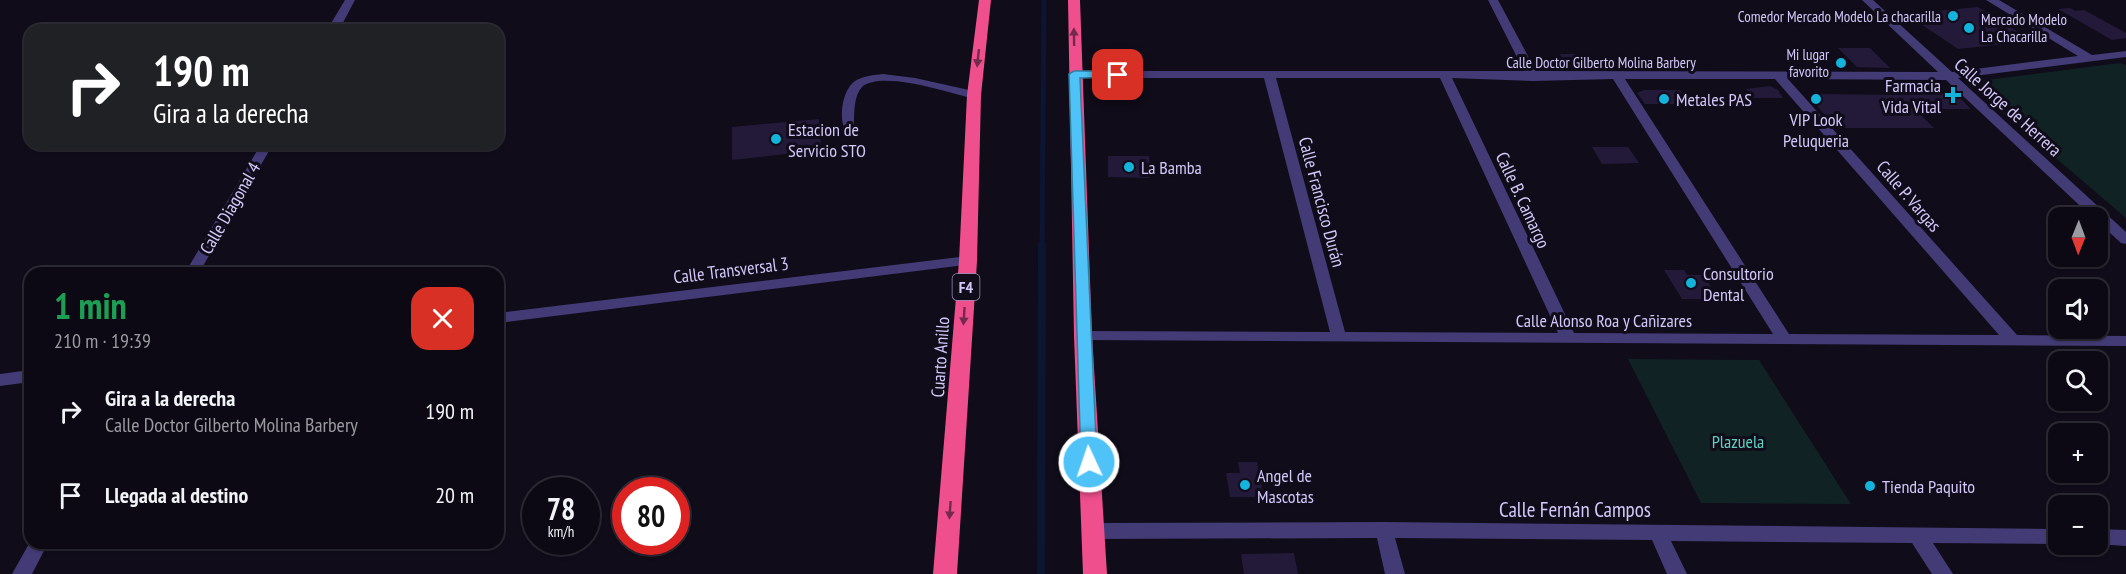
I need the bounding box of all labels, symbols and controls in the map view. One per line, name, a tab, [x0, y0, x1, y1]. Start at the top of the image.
place label: Comedor Mercado Modelo La chacarilla	[1738, 7, 1941, 26]
marker: Comedor Mercado Modelo La chacarilla	[1946, 9, 1960, 23]
place label: Mercado Modelo La Chacarilla	[1981, 10, 2067, 46]
marker: Mercado Modelo La Chacarilla	[1962, 21, 1976, 35]
one-way arrow	[1069, 28, 1079, 47]
text: 190 m	[153, 43, 250, 98]
place label: Mi lugar favorito	[1786, 45, 1830, 81]
icon: right	[54, 48, 132, 126]
one-way arrow	[973, 49, 983, 68]
pin	[1092, 49, 1143, 100]
street label: Calle Doctor Gilberto Molina Barbery	[1506, 53, 1696, 72]
street label: Calle Jorge de Herrera	[1950, 53, 2066, 161]
marker: Mi lugar favorito	[1834, 56, 1848, 70]
icon: arrive	[1101, 58, 1134, 91]
place label: Farmacia Vida Vital	[1881, 74, 1942, 118]
place label: Metales PAS	[1676, 88, 1752, 111]
marker: Farmacia Vida Vital	[1946, 88, 1960, 102]
marker: Metales PAS	[1657, 92, 1671, 106]
marker: VIP Look Peluqueria	[1809, 92, 1823, 106]
text: Gira a la derecha	[153, 96, 309, 130]
place label: VIP Look Peluqueria	[1783, 108, 1849, 152]
place label: Estacion de Servicio STO	[788, 118, 866, 162]
marker: Estacion de Servicio STO	[769, 132, 783, 146]
street label: Calle Francisco Durán	[1294, 134, 1350, 270]
street label: Calle B. Camargo	[1491, 148, 1555, 252]
place label: La Bamba	[1141, 156, 1202, 179]
street label: Calle P. Vargas	[1872, 156, 1946, 236]
street label: Calle Diagonal 4	[194, 158, 266, 258]
marker: La Bamba	[1122, 160, 1136, 174]
north arrow	[2048, 207, 2108, 267]
map controls	[2048, 207, 2108, 555]
street label: Calle Transversal 3	[672, 252, 790, 288]
place label: Consultorio Dental	[1703, 262, 1774, 306]
road number: F4	[952, 274, 980, 300]
marker: Consultorio Dental	[1684, 276, 1698, 290]
button: sound	[2048, 279, 2108, 339]
text: 1 min	[54, 282, 127, 329]
button: close	[411, 287, 474, 350]
one-way arrow	[959, 306, 968, 325]
street label: Calle Alonso Roa y Cañizares	[1516, 309, 1692, 332]
street label: Cuarto Anillo	[926, 316, 954, 398]
text: 210 m · 19:39	[54, 328, 151, 354]
button: search	[2048, 351, 2108, 411]
text: Gira a la derecha	[105, 384, 235, 412]
icon: right	[54, 395, 87, 428]
text: 190 m	[425, 397, 474, 425]
text: Calle Doctor Gilberto Molina Barbery	[105, 412, 358, 438]
button: +	[2048, 423, 2108, 483]
position arrow	[1057, 430, 1121, 494]
park label: Plazuela	[1712, 430, 1764, 453]
place label: Angel de Mascotas	[1257, 464, 1314, 508]
place label: Tienda Paquito	[1882, 475, 1975, 498]
speed limit sign: 80	[612, 477, 690, 555]
marker: Angel de Mascotas	[1238, 478, 1252, 492]
icon: arrive	[54, 479, 87, 512]
marker: Tienda Paquito	[1863, 479, 1877, 493]
text: Llegada al destino	[105, 481, 248, 509]
text: 20 m	[435, 481, 474, 509]
text: 78	[547, 489, 575, 528]
button: −	[2048, 495, 2108, 555]
street label: Calle Fernán Campos	[1499, 496, 1651, 523]
one-way arrow	[945, 501, 954, 520]
text: km/h	[548, 522, 574, 541]

